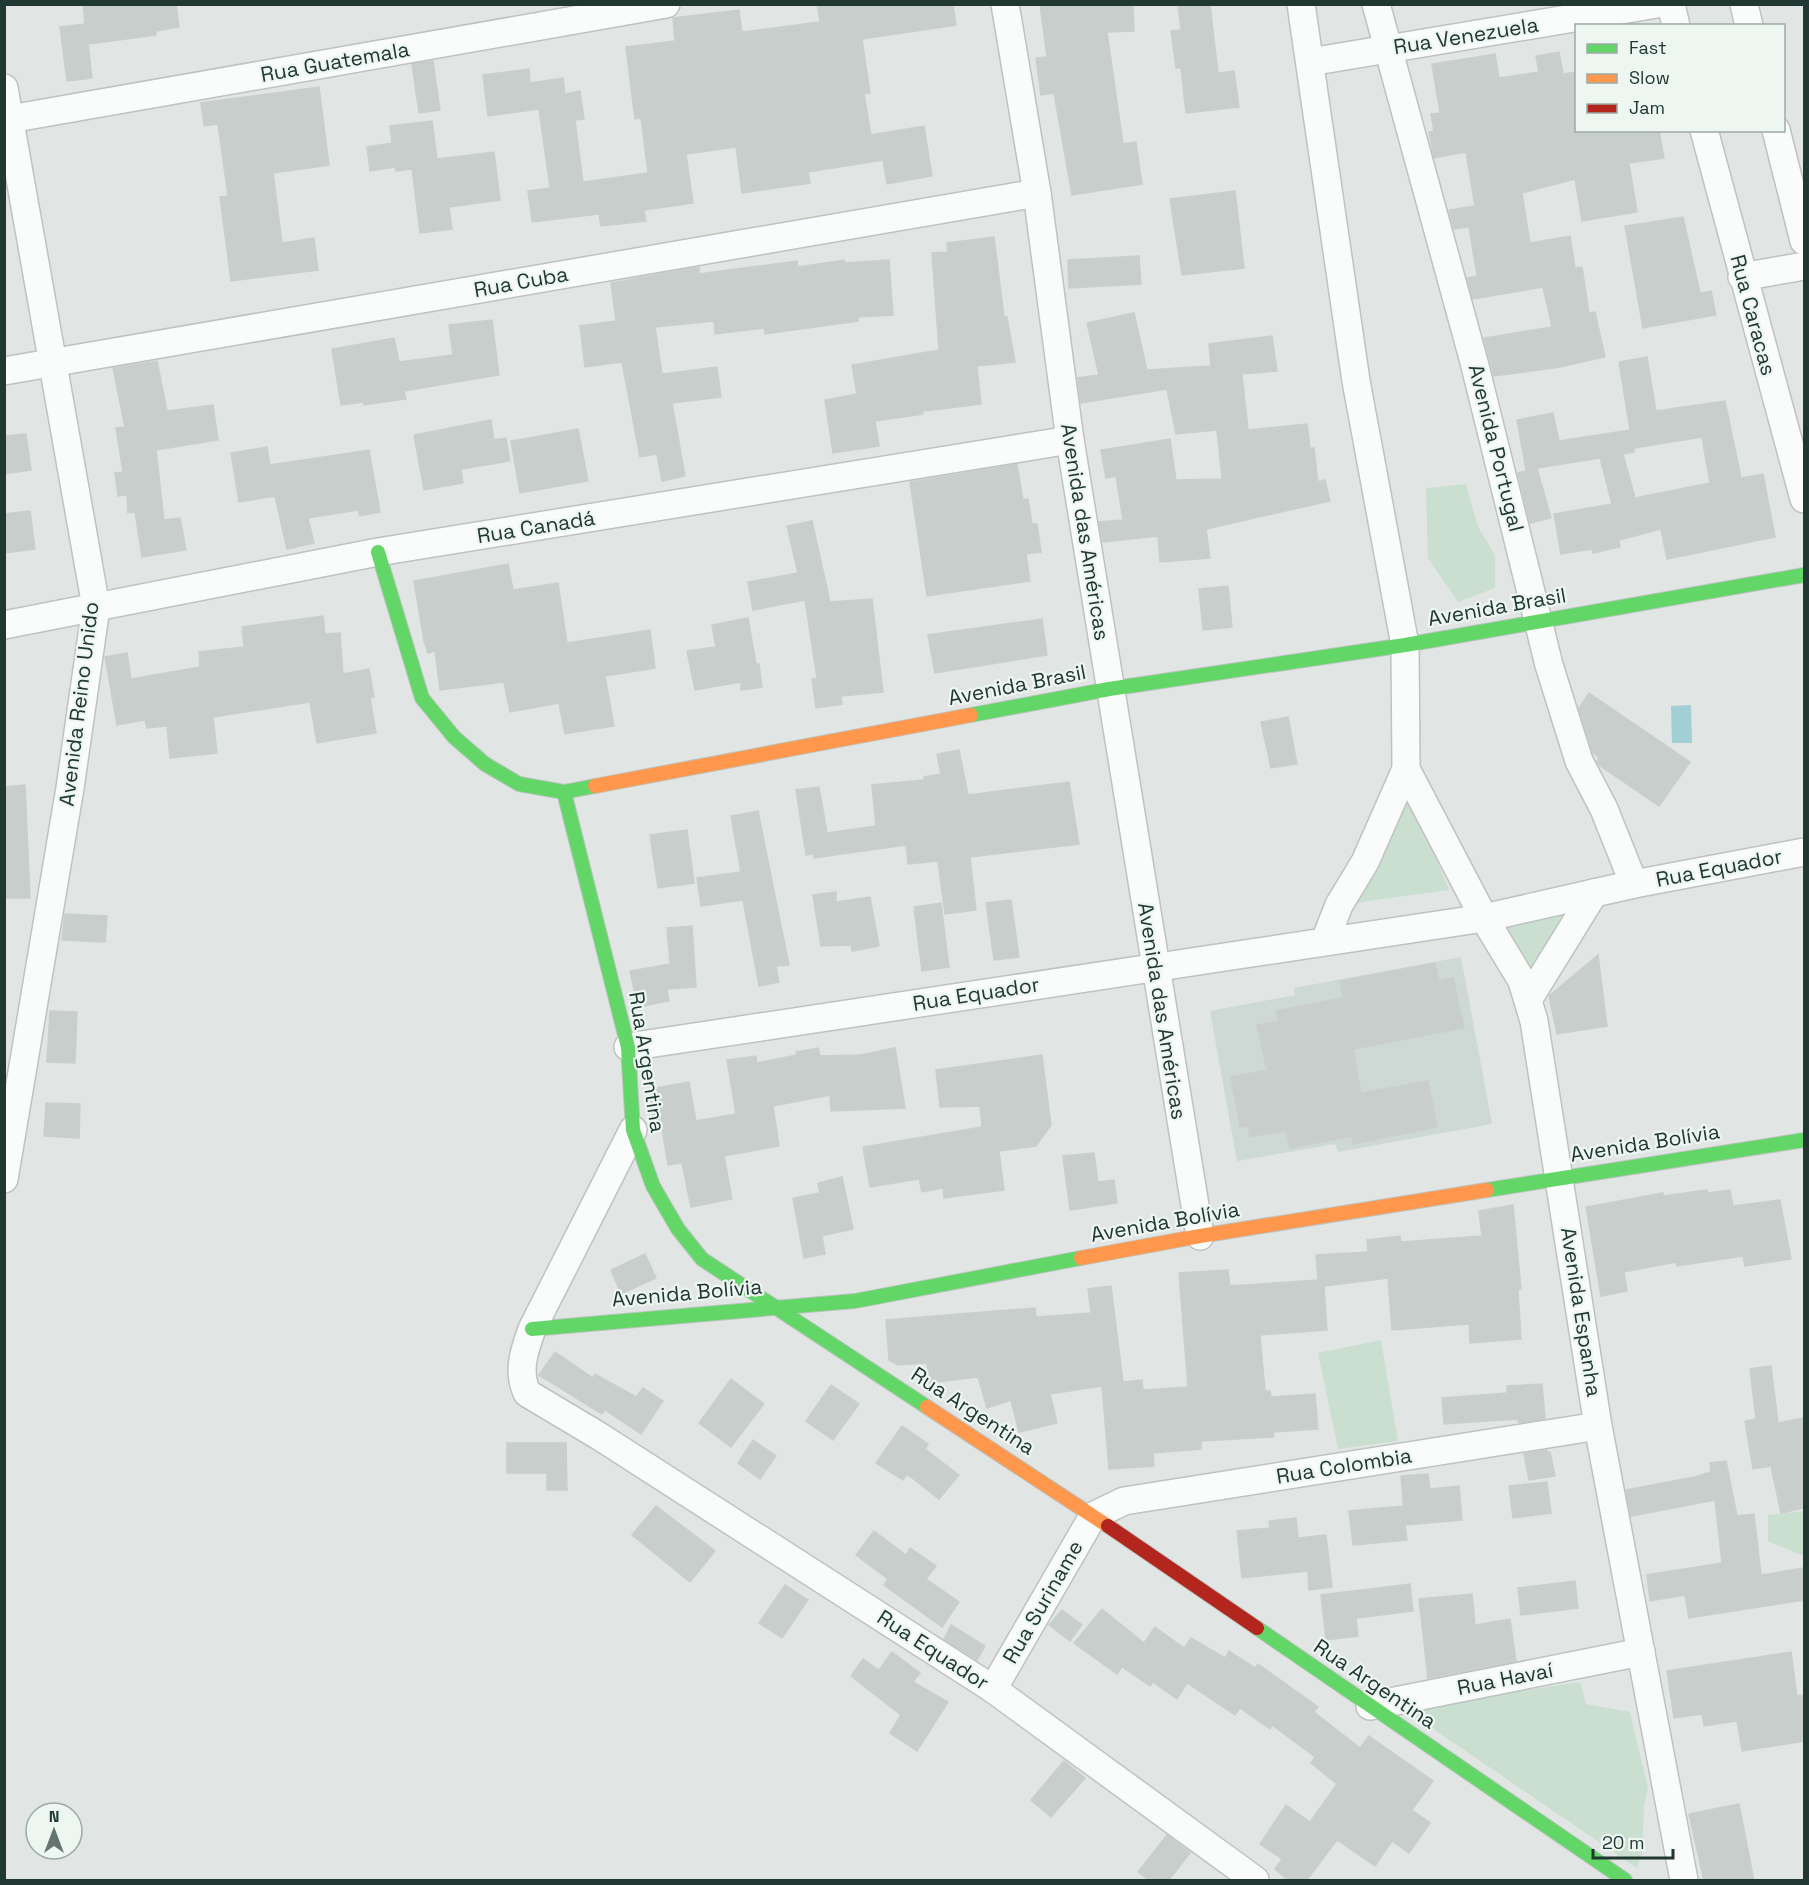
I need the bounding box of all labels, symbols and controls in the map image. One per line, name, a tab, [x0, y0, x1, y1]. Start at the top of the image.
street label: Rua Venezuela	[1392, 11, 1540, 60]
legend	[1575, 24, 1785, 132]
street label: Rua Guatemala	[258, 35, 411, 88]
text: Fast	[1629, 36, 1666, 59]
text: Slow	[1629, 66, 1670, 89]
text: Jam	[1629, 96, 1665, 119]
street label: Rua Caracas	[1724, 251, 1783, 378]
street label: Rua Cuba	[472, 260, 570, 303]
street label: Avenida Portugal	[1463, 361, 1530, 534]
street label: Avenida das Américas	[1055, 422, 1116, 642]
street label: Rua Canadá	[475, 504, 597, 549]
street label: Avenida Brasil	[1426, 581, 1568, 632]
street label: Avenida Reino Unido	[53, 600, 104, 808]
street label: Avenida Brasil	[946, 658, 1088, 711]
street label: Rua Equador	[1654, 842, 1784, 893]
street label: Avenida das Américas	[1132, 901, 1193, 1121]
street label: Rua Equador	[911, 970, 1041, 1017]
street label: Rua Argentina	[623, 990, 672, 1134]
street label: Avenida Bolívia	[1568, 1117, 1722, 1168]
street label: Avenida Bolívia	[1088, 1195, 1242, 1248]
street label: Avenida Espanha	[1555, 1225, 1608, 1399]
street label: Avenida Bolívia	[611, 1272, 763, 1313]
street label: Rua Argentina	[906, 1361, 1040, 1461]
street label: Rua Colombia	[1274, 1441, 1414, 1490]
street label: Rua Suriname	[996, 1535, 1089, 1668]
street label: Rua Equador	[872, 1603, 994, 1696]
street label: Rua Argentina	[1309, 1633, 1442, 1735]
street label: Rua Havaí	[1455, 1656, 1556, 1701]
north arrow	[24, 1801, 84, 1861]
text: N	[49, 1806, 59, 1827]
scale bar	[1593, 1822, 1672, 1860]
text: 20 m	[1602, 1831, 1645, 1854]

